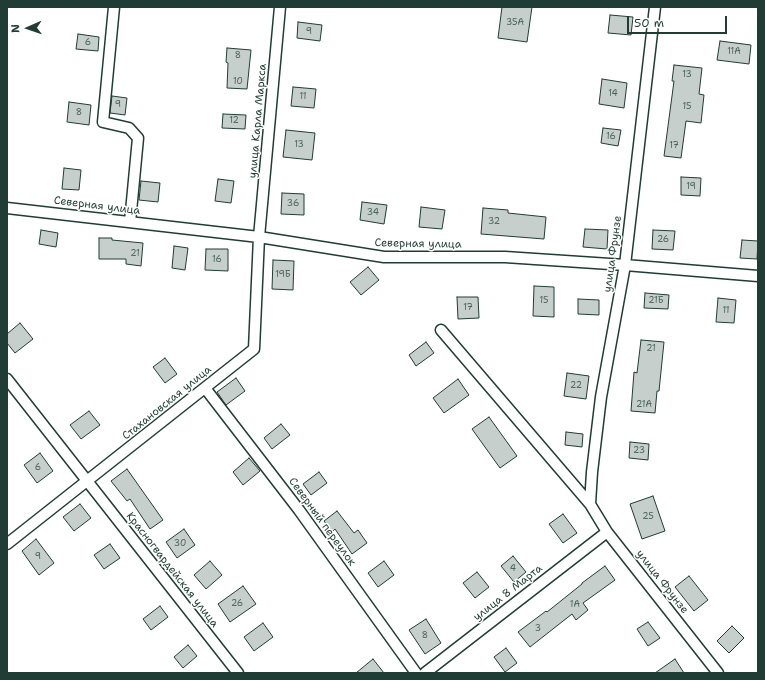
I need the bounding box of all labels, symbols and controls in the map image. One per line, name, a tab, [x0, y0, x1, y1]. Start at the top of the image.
north arrow	[8, 8, 48, 48]
scale bar	[629, 8, 729, 34]
text: 50 m	[634, 15, 664, 31]
house number: 35А	[506, 18, 524, 28]
text: N	[8, 24, 23, 33]
house number: 9	[306, 27, 312, 37]
house number: 6	[85, 38, 91, 48]
house number: 11А	[727, 47, 741, 57]
house number: 8	[235, 51, 241, 61]
street label: улица Карла Маркса	[246, 63, 270, 179]
house number: 13	[682, 70, 692, 80]
house number: 10	[233, 77, 243, 87]
house number: 14	[608, 89, 618, 99]
house number: 11	[299, 92, 307, 102]
house number: 9	[115, 100, 121, 110]
house number: 15	[682, 102, 692, 112]
house number: 8	[76, 108, 82, 118]
house number: 12	[229, 116, 239, 126]
house number: 16	[606, 132, 616, 142]
house number: 13	[294, 140, 304, 150]
house number: 17	[669, 141, 679, 151]
house number: 19	[686, 182, 696, 192]
street label: Северная улица	[53, 194, 141, 218]
house number: 36	[287, 199, 299, 209]
house number: 34	[367, 208, 379, 218]
street label: улица Фрунзе	[601, 215, 625, 293]
house number: 32	[488, 217, 500, 227]
house number: 26	[657, 235, 669, 245]
street label: Северная улица	[374, 237, 462, 251]
house number: 21	[130, 249, 140, 259]
house number: 16	[212, 255, 222, 265]
house number: 19Б	[275, 270, 291, 280]
house number: 15	[539, 296, 549, 306]
house number: 21Б	[648, 296, 664, 306]
house number: 17	[463, 303, 473, 313]
house number: 11	[722, 306, 730, 316]
house number: 21	[646, 344, 656, 354]
street label: Стахановская улица	[120, 363, 214, 443]
house number: 22	[570, 381, 582, 391]
house number: 21А	[636, 400, 652, 410]
house number: 23	[633, 446, 645, 456]
house number: 6	[35, 463, 41, 473]
street label: Северный переулок	[286, 475, 358, 569]
street label: Красногвардейская улица	[123, 510, 221, 630]
house number: 25	[642, 512, 654, 522]
house number: 30	[174, 539, 186, 549]
street label: улица Фрунзе	[633, 547, 691, 617]
house number: 9	[35, 552, 41, 562]
street label: улица 8 Марта	[471, 562, 545, 624]
house number: 4	[510, 564, 516, 574]
house number: 26	[231, 599, 243, 609]
house number: 1А	[570, 600, 580, 610]
house number: 3	[535, 624, 541, 634]
house number: 8	[422, 631, 428, 641]

